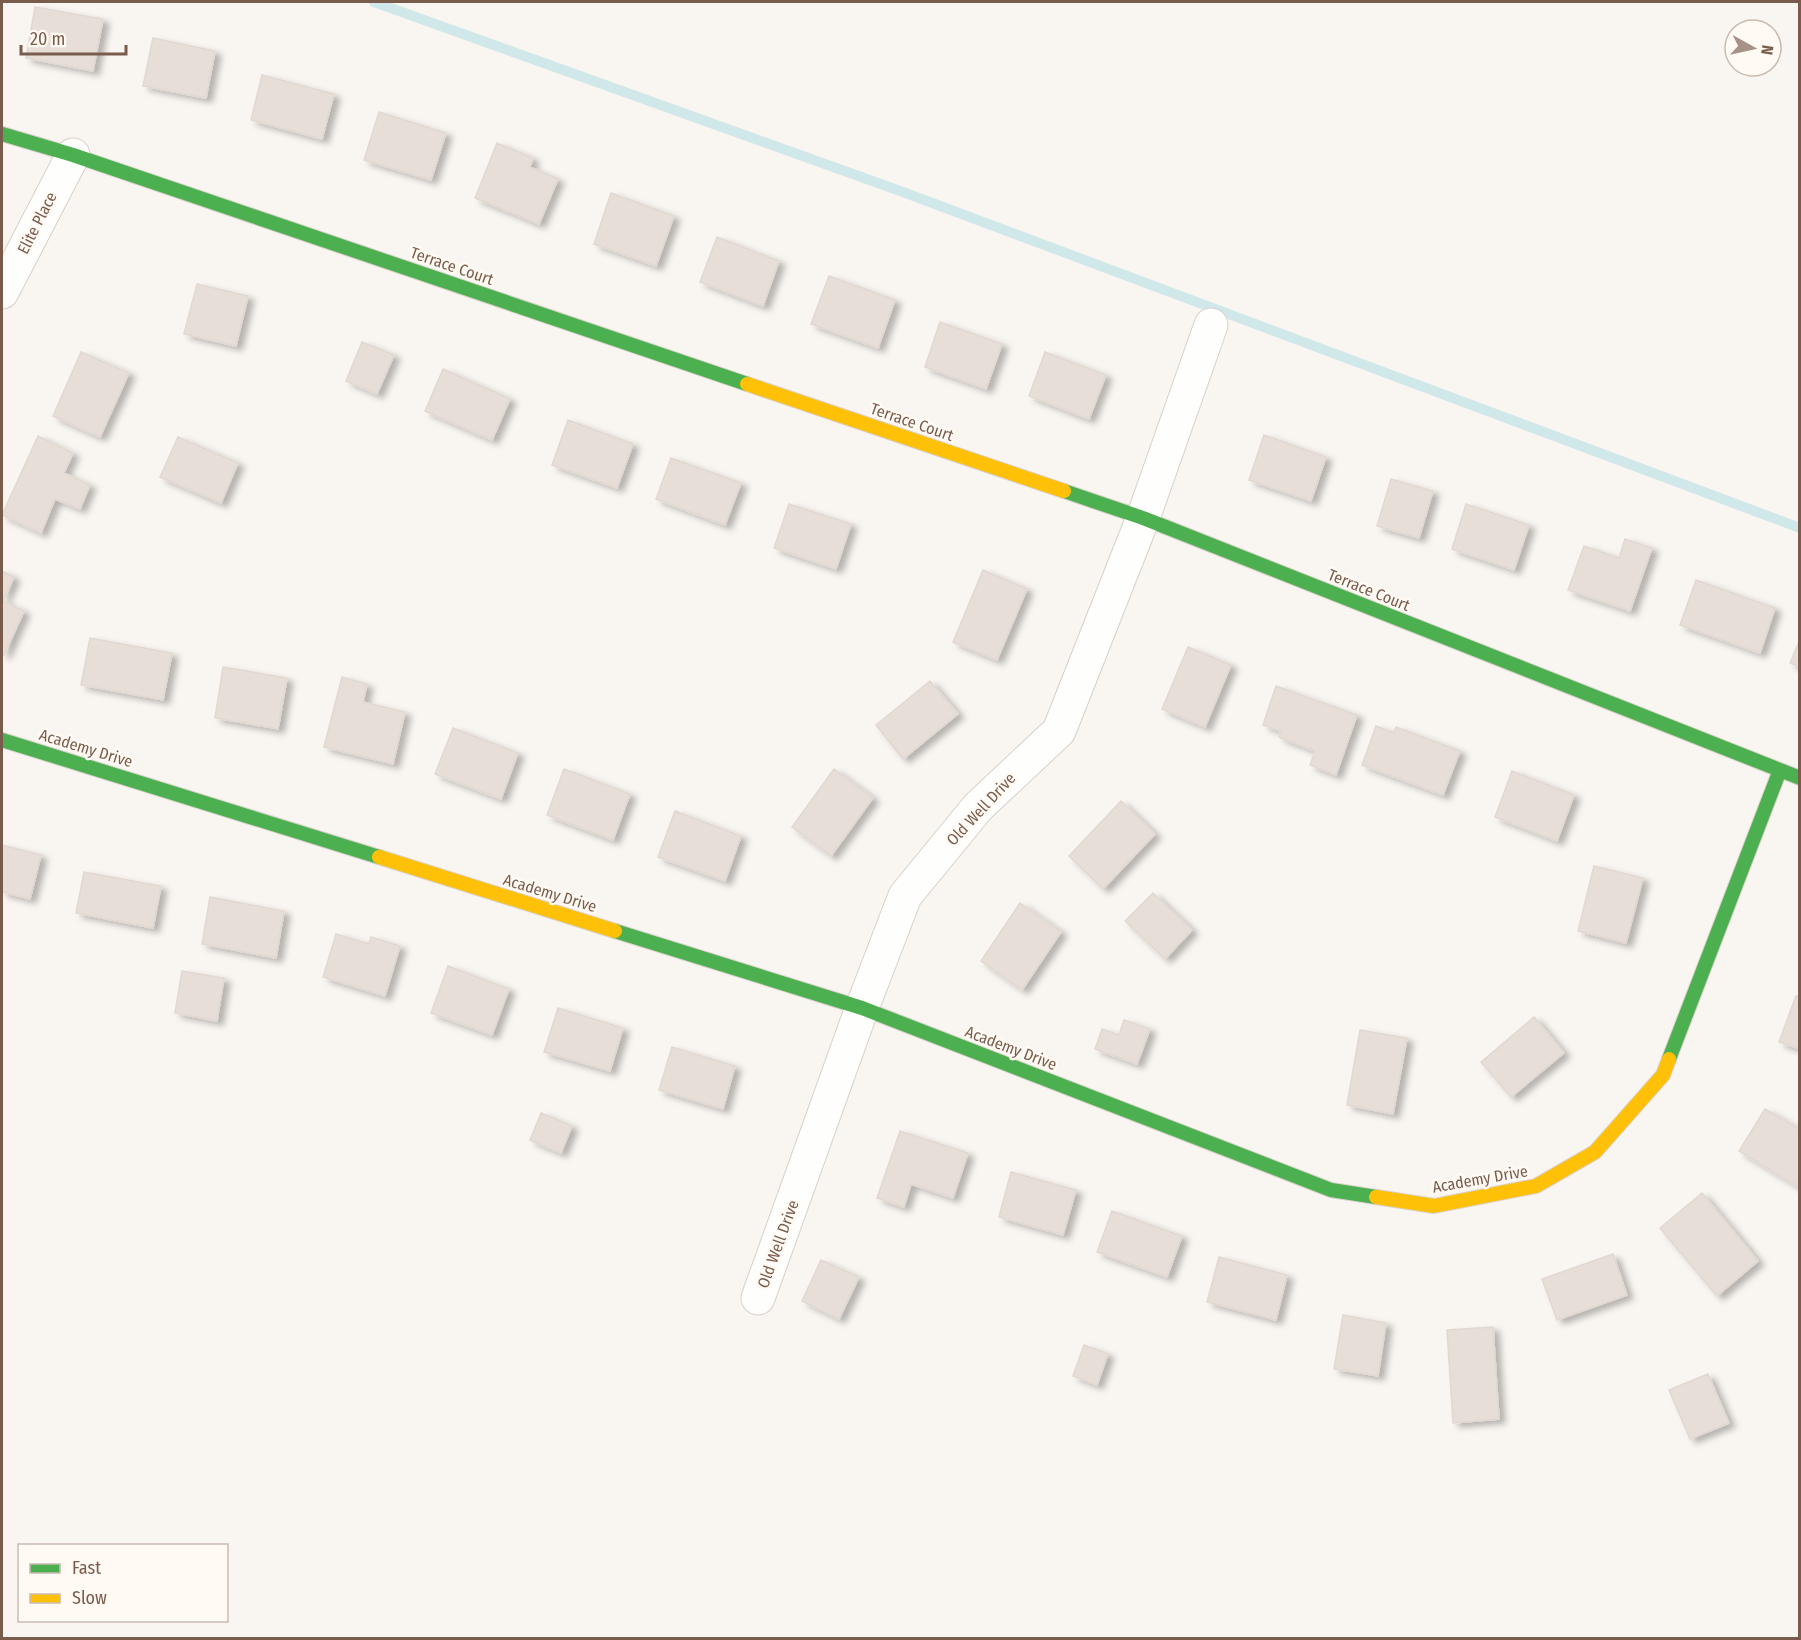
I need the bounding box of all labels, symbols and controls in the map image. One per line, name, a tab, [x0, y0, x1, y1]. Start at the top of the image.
scale bar	[21, 18, 126, 56]
north arrow	[1723, 18, 1783, 78]
text: 20 m	[30, 28, 65, 50]
text: N	[1757, 44, 1777, 56]
street label: Elite Place	[13, 189, 61, 257]
street label: Terrace Court	[408, 243, 497, 289]
street label: Terrace Court	[868, 399, 957, 445]
street label: Terrace Court	[1325, 565, 1413, 615]
street label: Academy Drive	[37, 725, 135, 771]
street label: Old Well Drive	[943, 769, 1019, 849]
street label: Academy Drive	[501, 870, 599, 916]
street label: Academy Drive	[963, 1022, 1059, 1074]
street label: Academy Drive	[1431, 1161, 1529, 1197]
street label: Old Well Drive	[753, 1197, 803, 1291]
legend	[18, 1544, 228, 1622]
text: Fast	[72, 1557, 101, 1579]
text: Slow	[72, 1587, 107, 1609]

